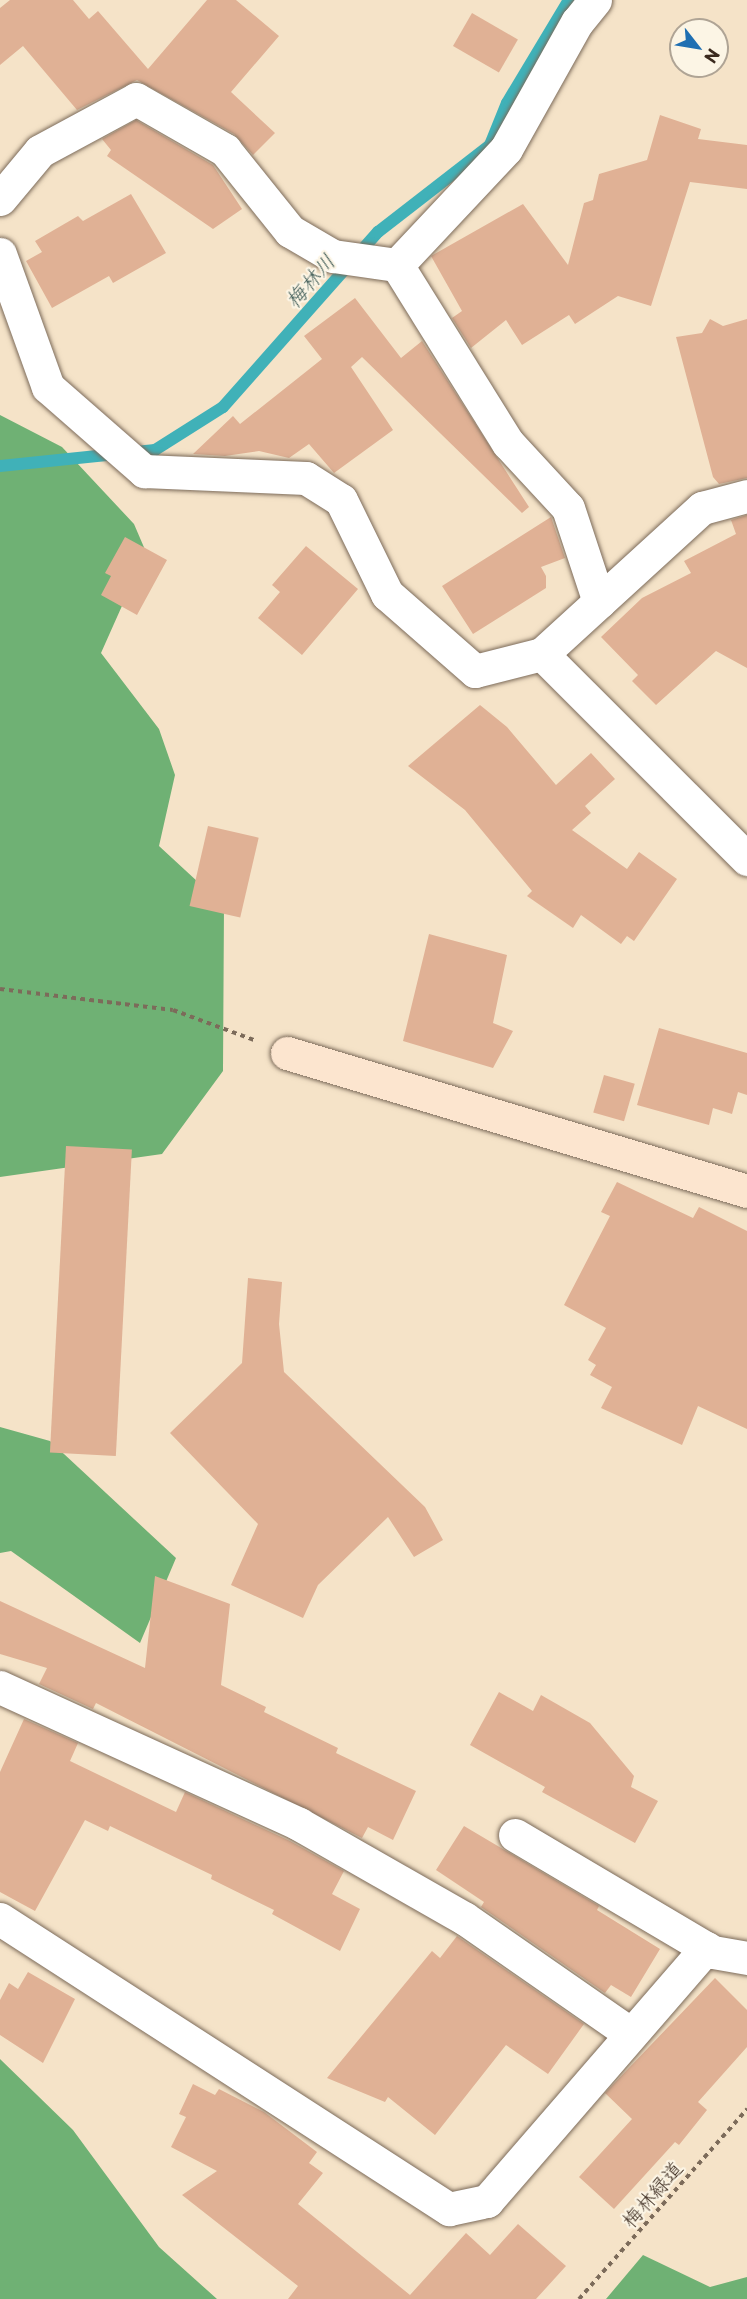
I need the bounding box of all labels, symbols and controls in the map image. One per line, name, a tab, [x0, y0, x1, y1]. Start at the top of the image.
north arrow	[669, 18, 729, 78]
text: N	[699, 45, 726, 68]
water label: 梅林川	[279, 248, 339, 312]
street label: 梅林緑道	[617, 2156, 687, 2232]

